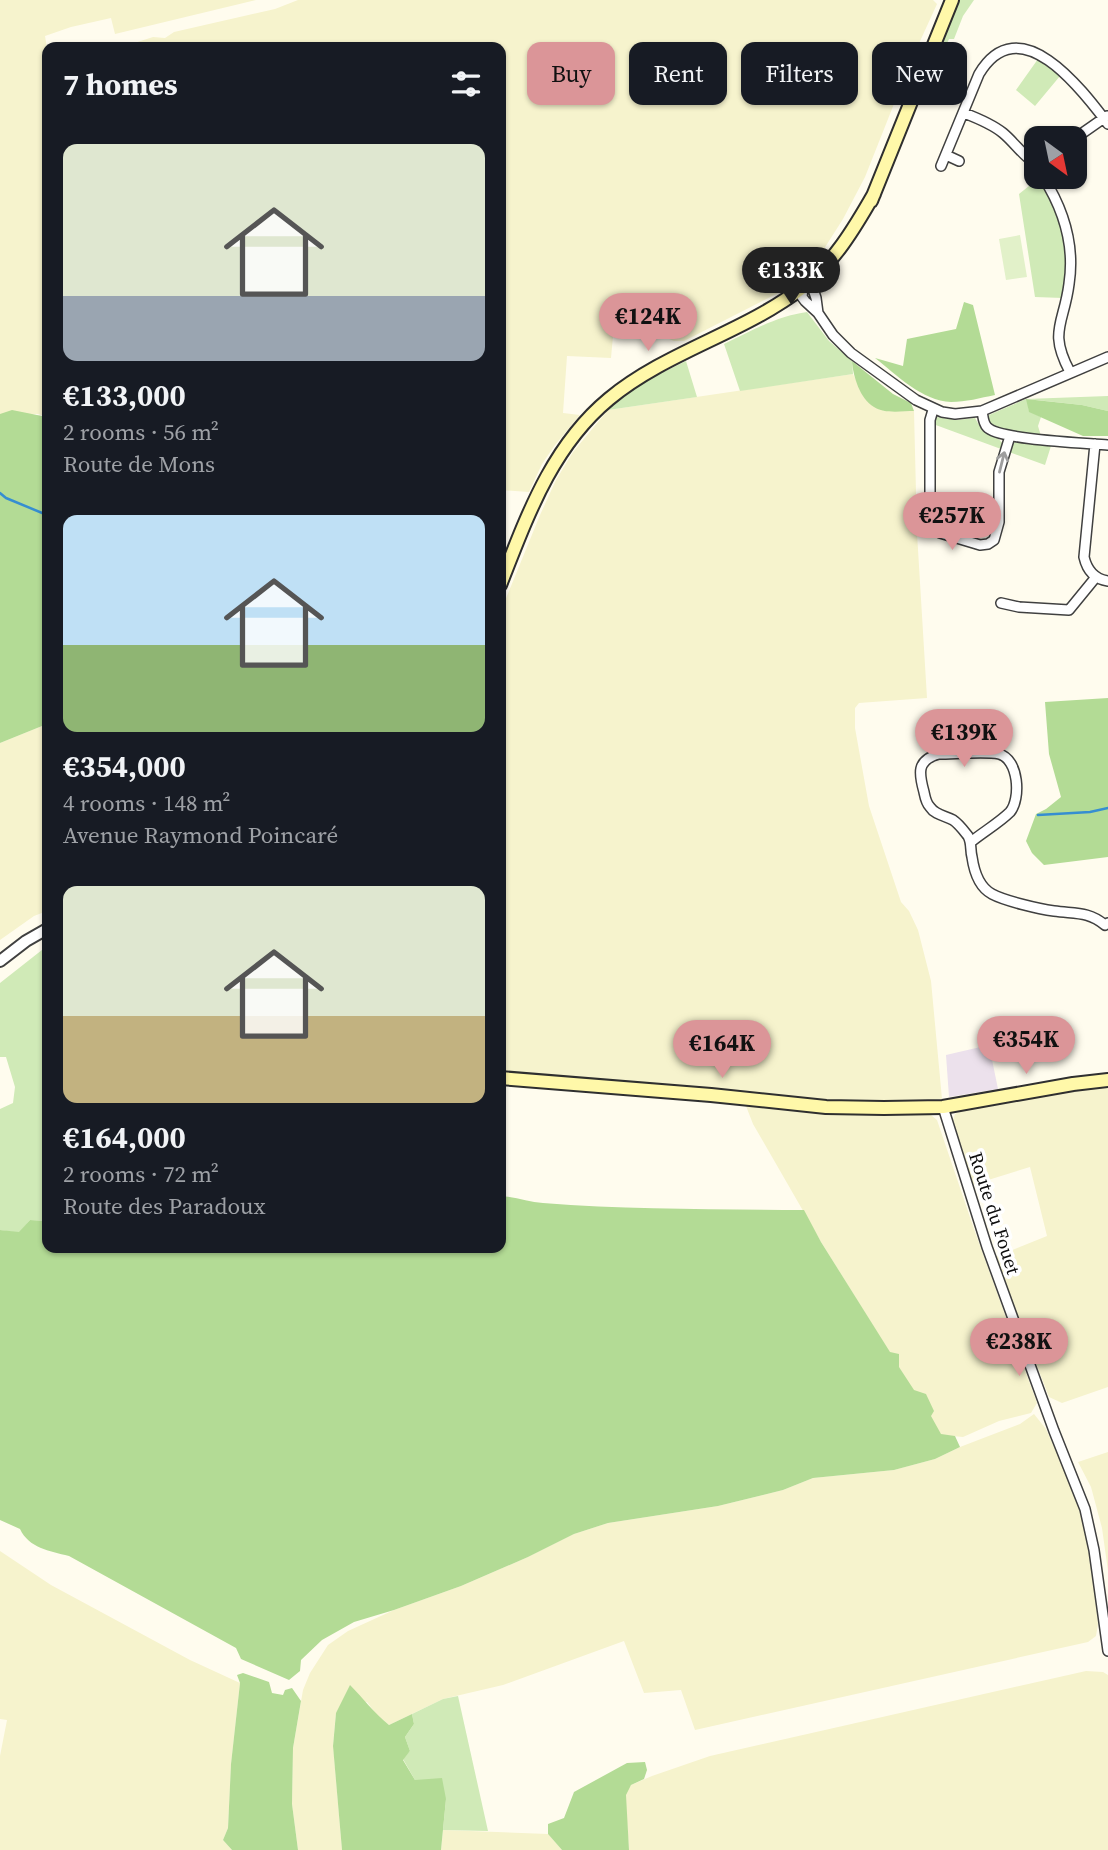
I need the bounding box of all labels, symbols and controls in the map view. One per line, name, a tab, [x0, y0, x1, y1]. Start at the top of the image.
chip: Buy	[527, 42, 615, 105]
chip: Rent	[629, 42, 727, 105]
chip: Filters	[741, 42, 858, 105]
chip: New	[872, 42, 967, 105]
text: 7 homes	[63, 64, 178, 105]
icon: filters	[447, 65, 485, 103]
north arrow	[1024, 126, 1087, 189]
map controls	[1024, 126, 1087, 189]
icon: home	[211, 189, 337, 315]
pin: €133K	[742, 247, 840, 307]
text: €133K	[758, 254, 824, 286]
pin: €124K	[599, 294, 697, 353]
text: €124K	[615, 300, 681, 332]
text: €133,000	[63, 375, 186, 416]
text: 2 rooms · 56 m²	[63, 416, 219, 448]
text: Route de Mons	[63, 448, 215, 480]
one-way arrow	[996, 451, 1009, 474]
pin: €257K	[903, 492, 1001, 552]
text: €257K	[919, 499, 985, 531]
icon: home	[211, 560, 337, 686]
pin: €139K	[915, 710, 1013, 769]
text: €139K	[931, 716, 997, 748]
text: €354,000	[63, 746, 186, 787]
text: 4 rooms · 148 m²	[63, 787, 230, 819]
text: Avenue Raymond Poincaré	[63, 819, 338, 851]
icon: home	[211, 931, 337, 1057]
pin: €354K	[977, 1016, 1075, 1076]
pin: €164K	[673, 1020, 771, 1080]
text: €354K	[993, 1023, 1059, 1055]
text: €164K	[689, 1027, 755, 1059]
text: €164,000	[63, 1117, 186, 1158]
street label: Route du Fouet	[963, 1149, 1027, 1278]
text: 2 rooms · 72 m²	[63, 1158, 219, 1190]
text: Route des Paradoux	[63, 1190, 266, 1222]
pin: €238K	[970, 1318, 1068, 1378]
text: €238K	[986, 1325, 1052, 1357]

